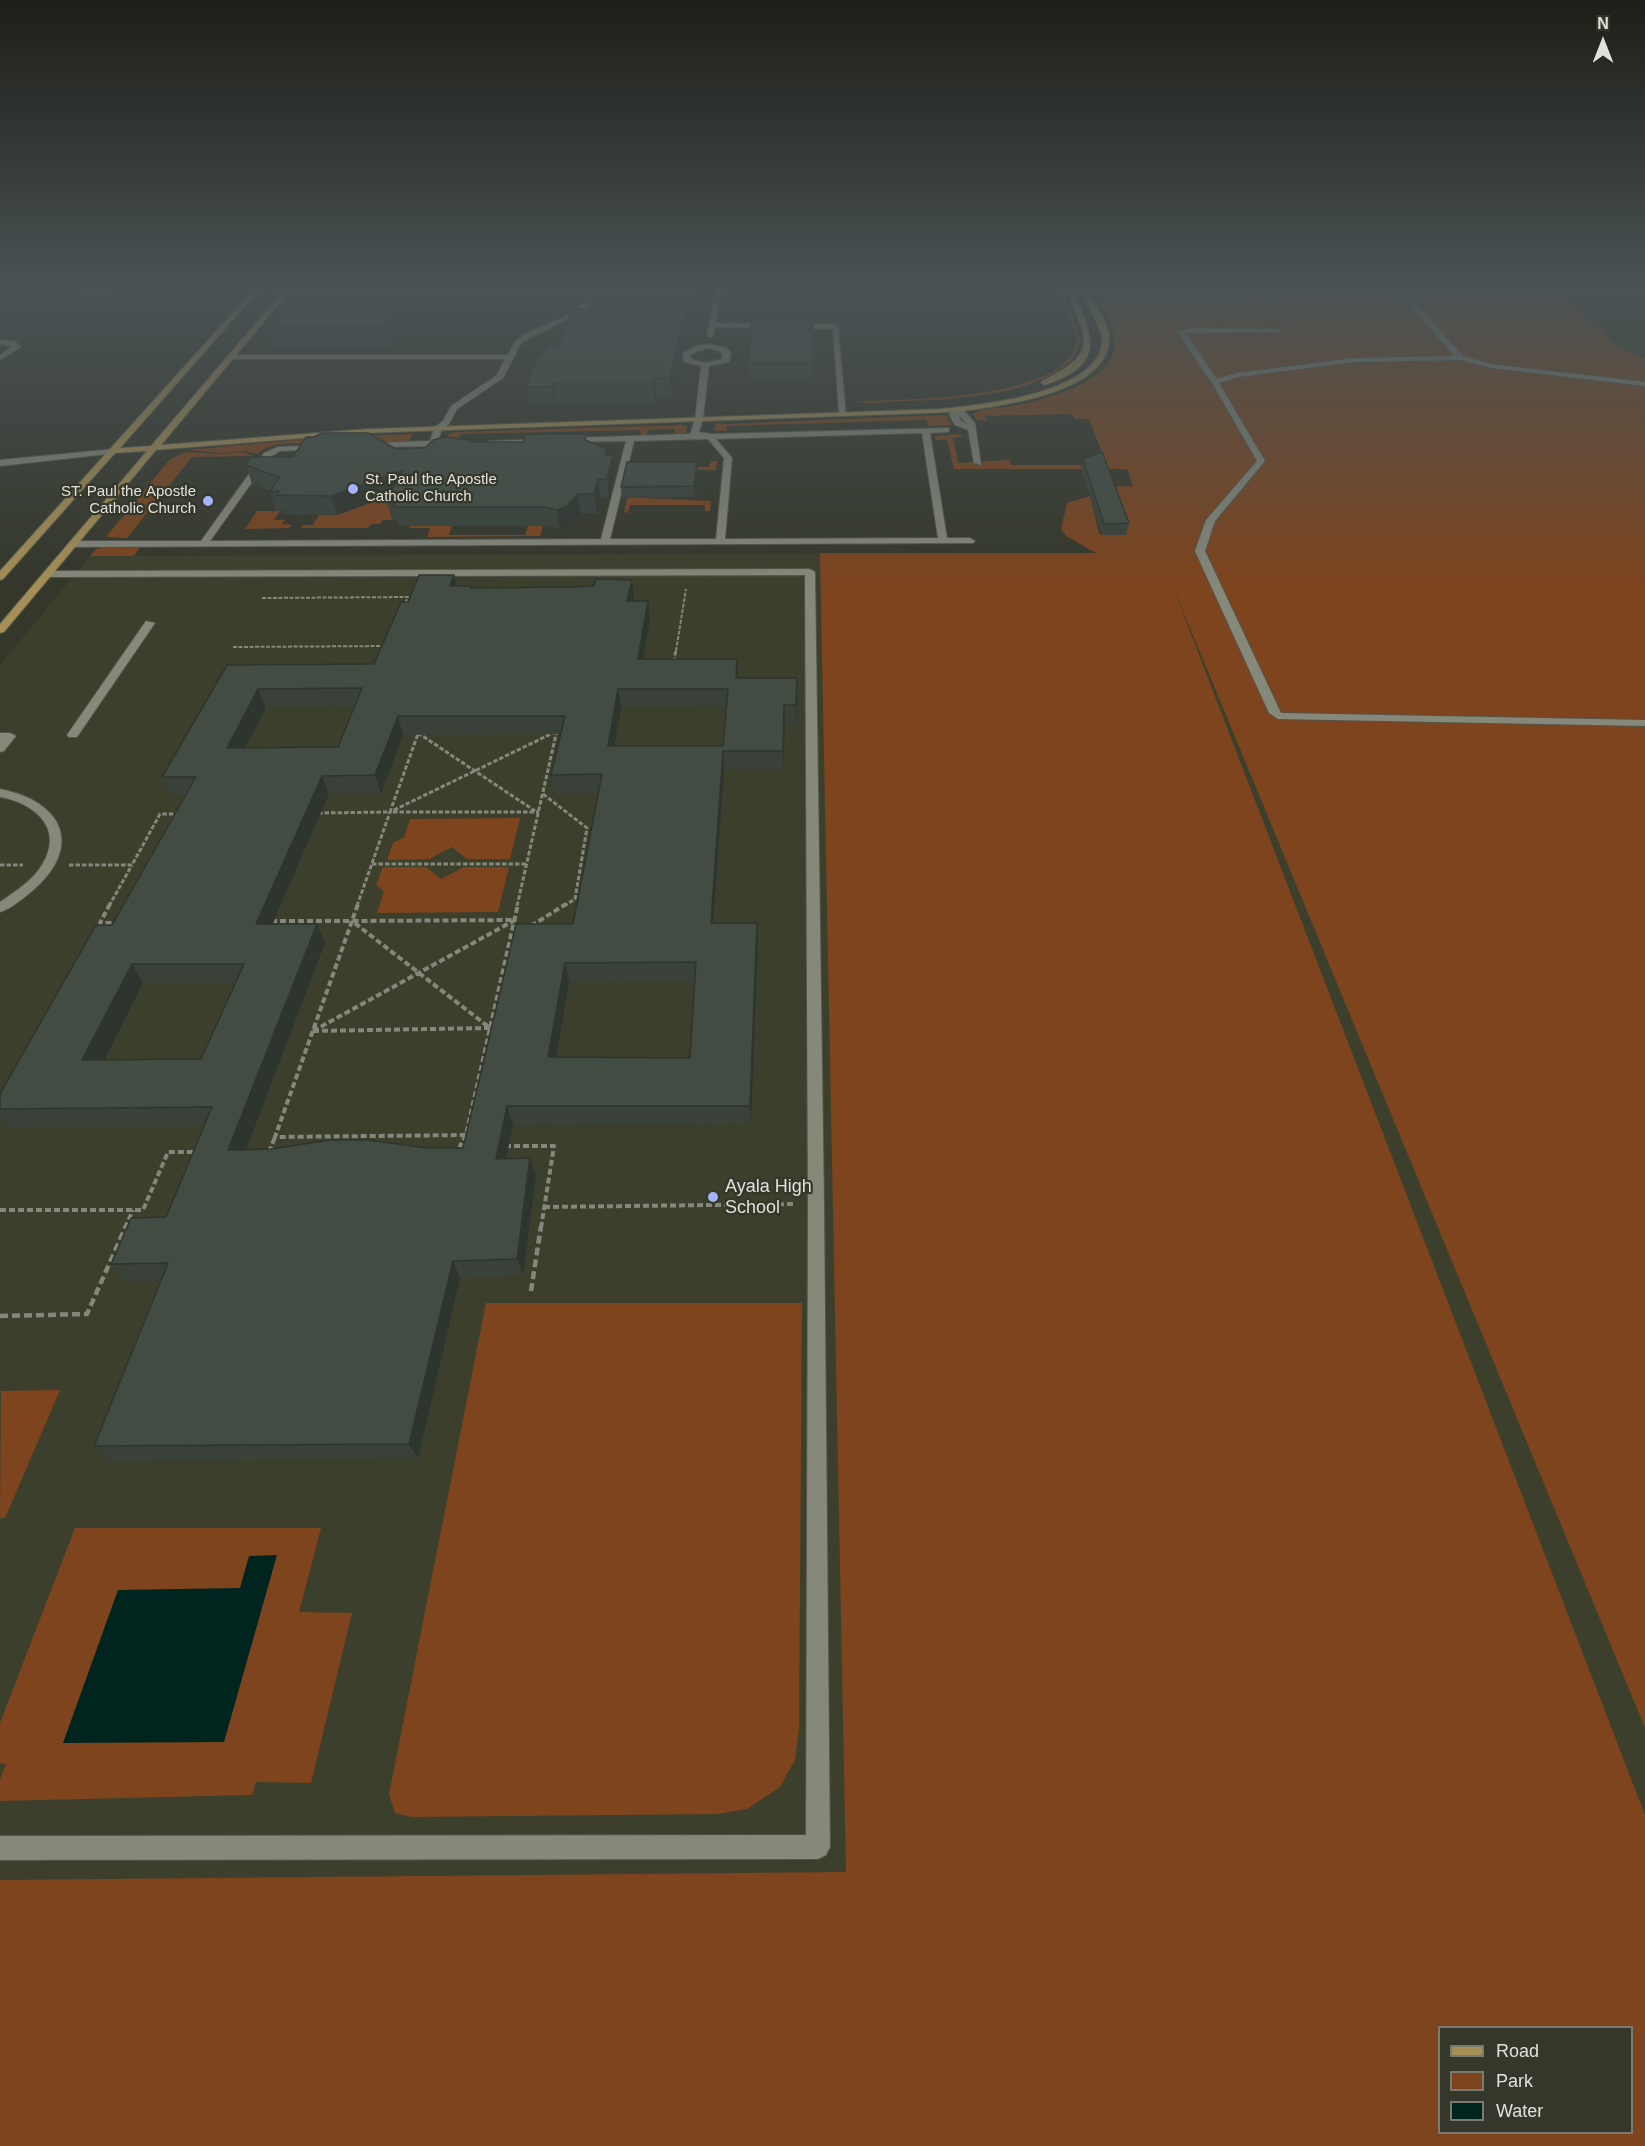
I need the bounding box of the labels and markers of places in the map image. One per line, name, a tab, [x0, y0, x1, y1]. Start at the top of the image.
place label: St. Paul the Apostle Catholic Church	[365, 471, 497, 506]
marker: St. Paul the Apostle Catholic Church	[346, 482, 360, 496]
place label: ST. Paul the Apostle Catholic Church	[61, 483, 196, 518]
marker: ST. Paul the Apostle Catholic Church	[201, 494, 215, 508]
place label: Ayala High School	[725, 1176, 812, 1218]
marker: Ayala High School	[706, 1190, 720, 1204]

